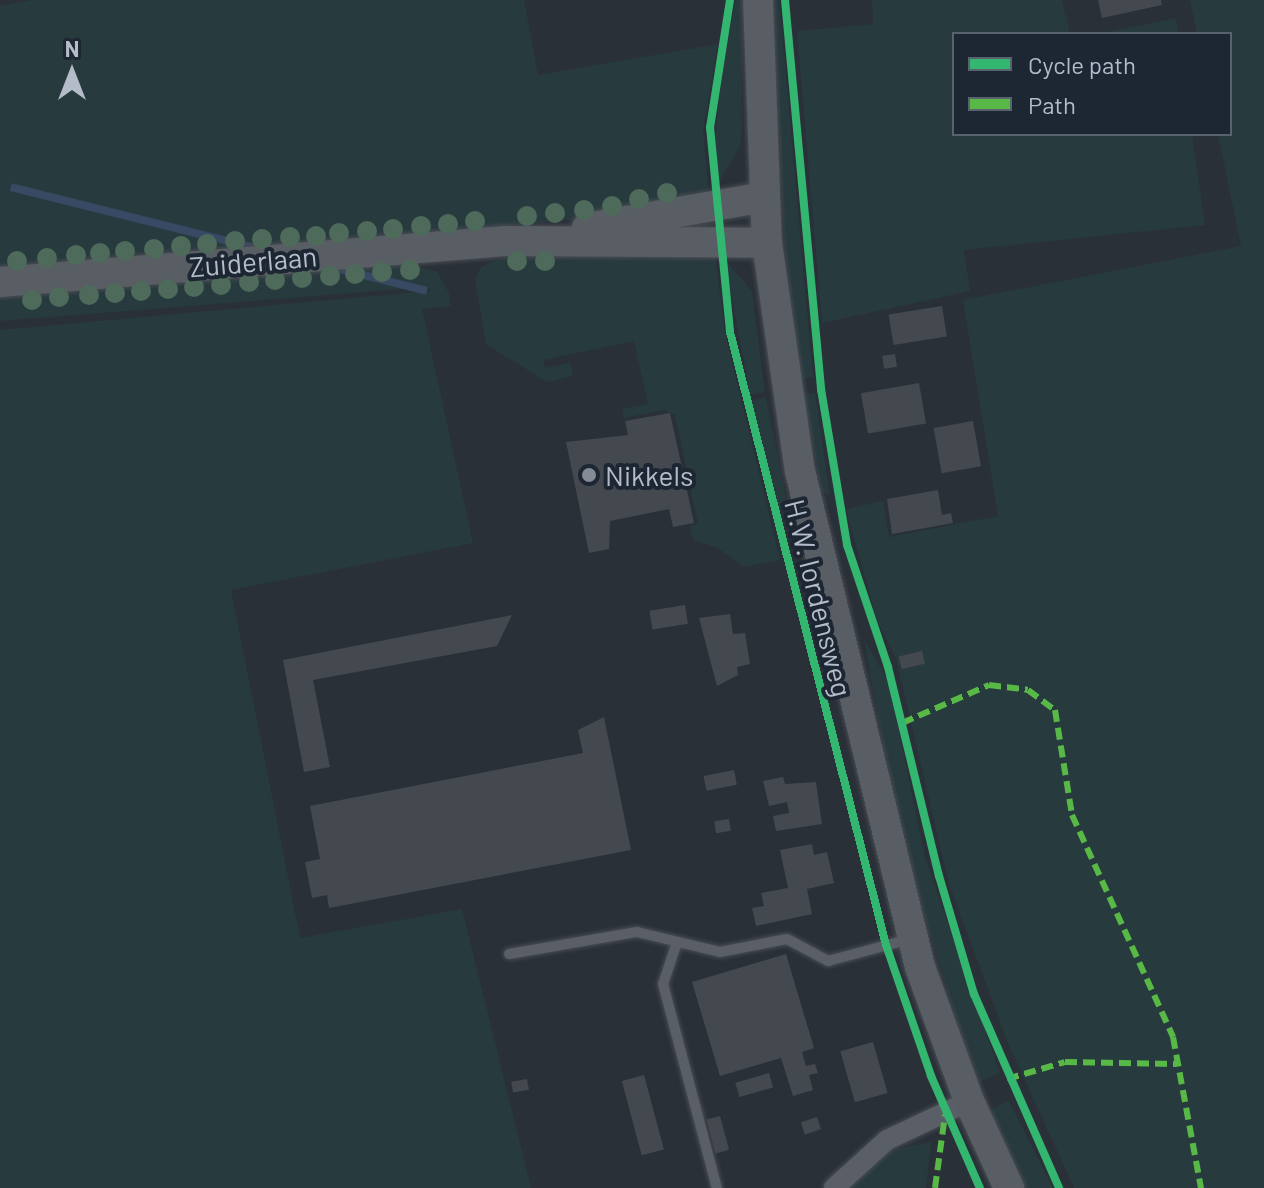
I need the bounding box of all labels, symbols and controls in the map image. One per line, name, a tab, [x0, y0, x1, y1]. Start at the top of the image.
north arrow	[32, 32, 112, 112]
legend	[952, 32, 1232, 136]
text: N	[65, 35, 79, 61]
text: Cycle path	[1028, 50, 1136, 79]
text: Path	[1028, 90, 1076, 119]
street label: Zuiderlaan	[188, 239, 318, 283]
place label: Nikkels	[605, 458, 693, 492]
marker: Nikkels	[580, 466, 598, 484]
street label: H.W. Iordensweg	[778, 496, 860, 700]

